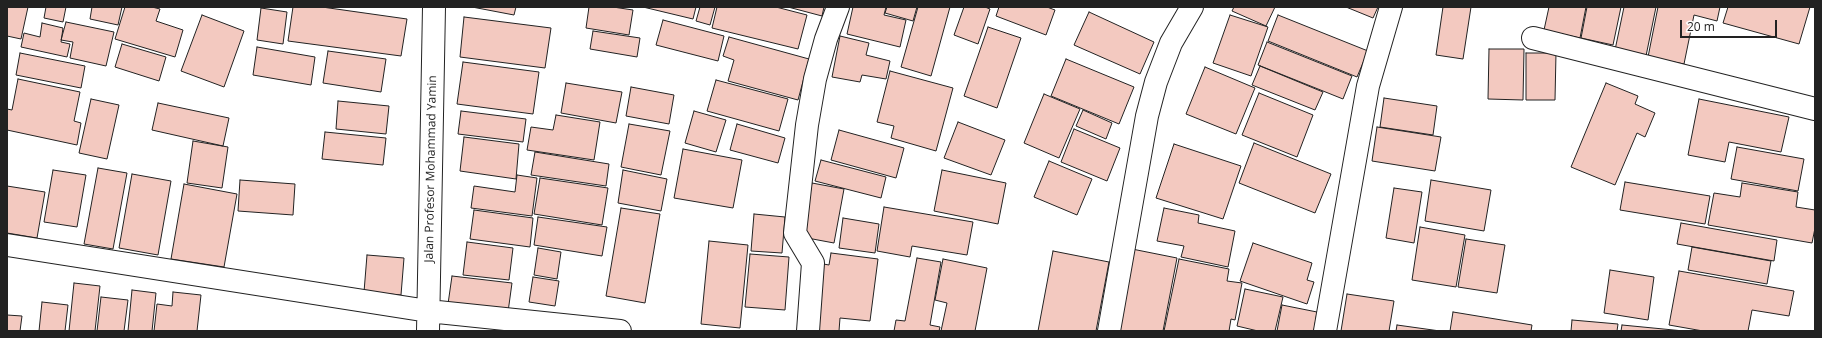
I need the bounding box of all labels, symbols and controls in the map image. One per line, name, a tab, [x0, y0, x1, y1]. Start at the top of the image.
scale bar	[1682, 12, 1779, 38]
text: 20 m	[1687, 18, 1715, 35]
street label: Jalan Profesor Mohammad Yamin	[422, 75, 440, 263]

